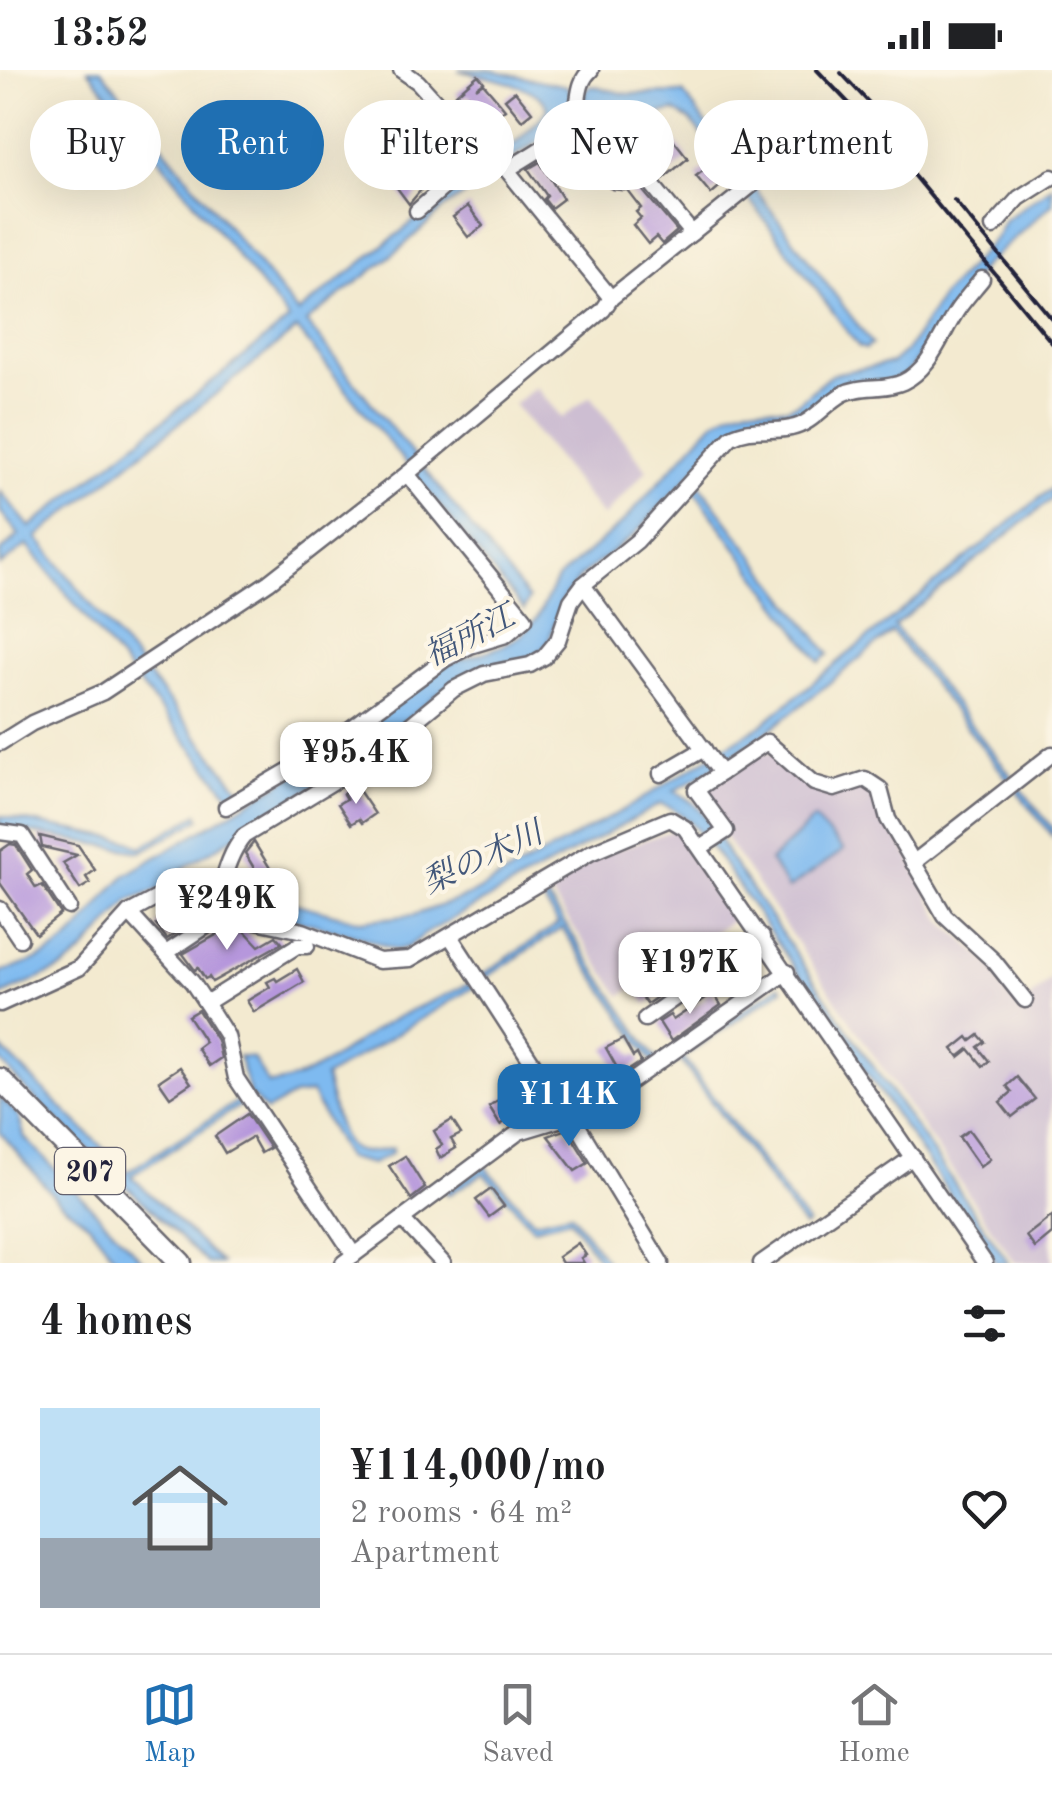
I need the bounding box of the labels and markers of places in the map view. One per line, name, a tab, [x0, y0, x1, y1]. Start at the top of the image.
pin: ¥95.4K	[275, 722, 437, 807]
pin: ¥249K	[157, 868, 297, 953]
pin: ¥197K	[620, 932, 760, 1017]
pin: ¥114K	[499, 1064, 639, 1149]

